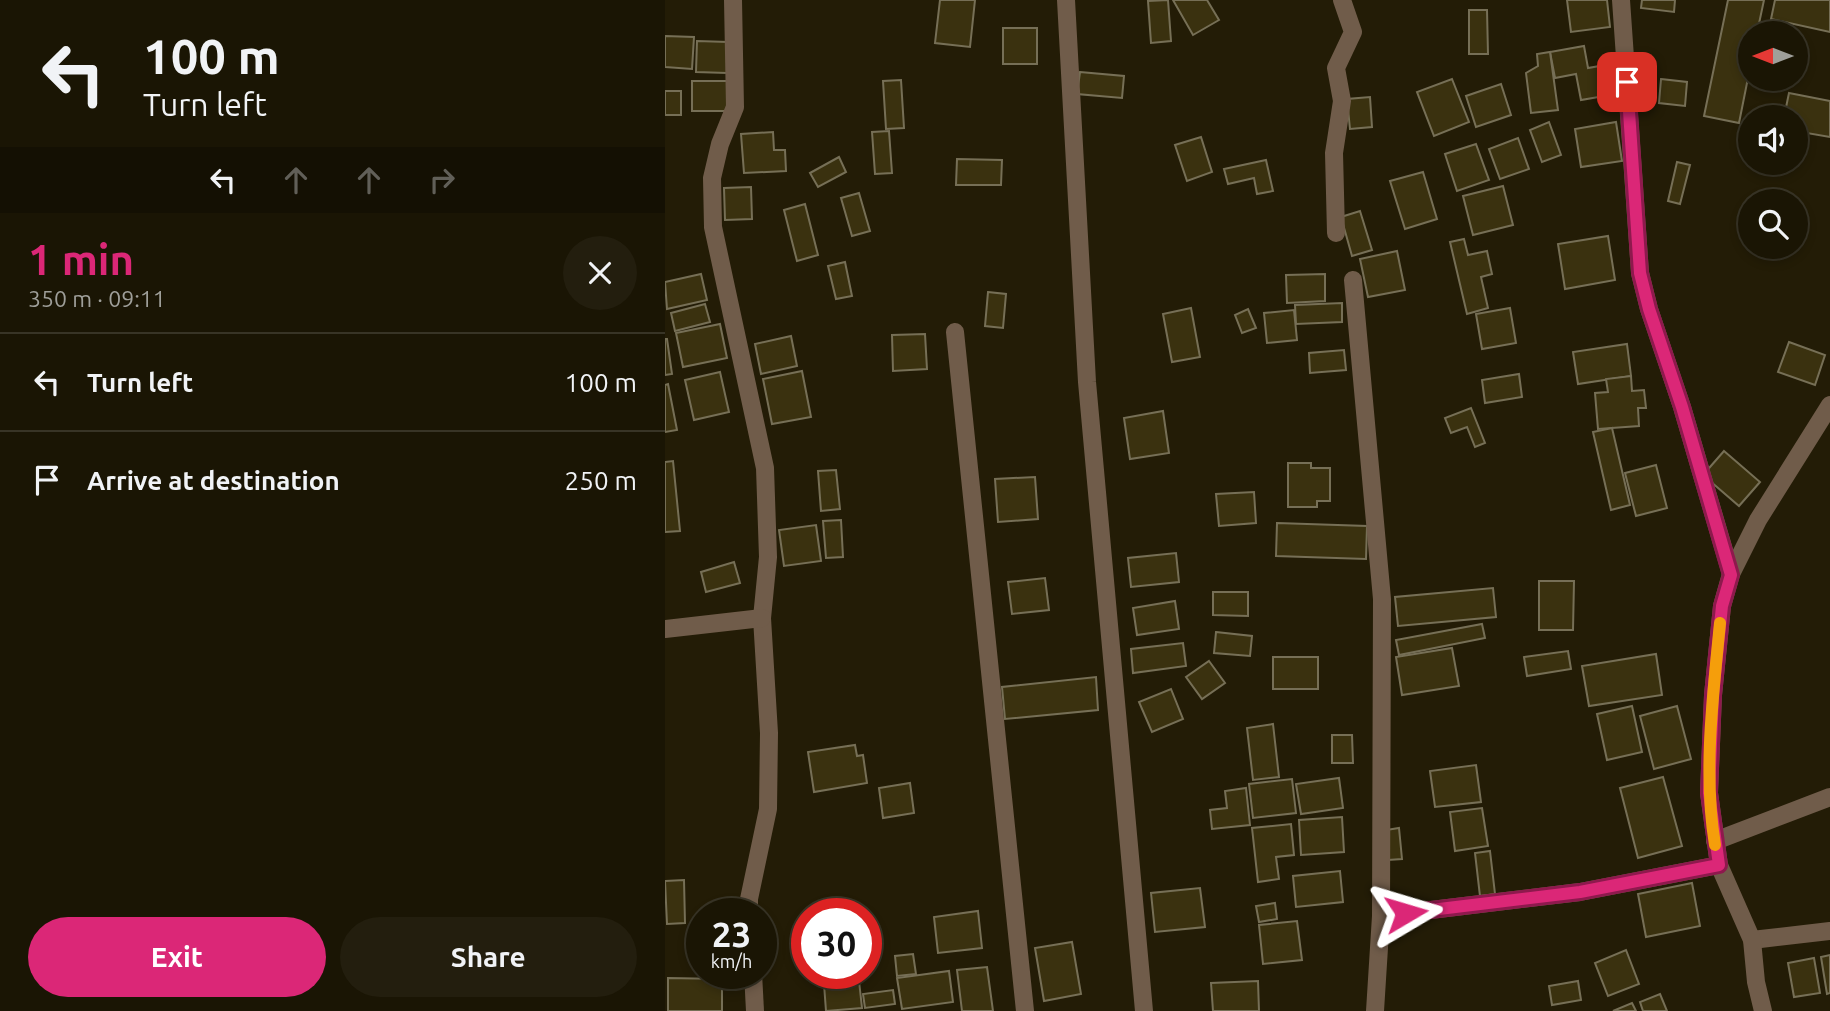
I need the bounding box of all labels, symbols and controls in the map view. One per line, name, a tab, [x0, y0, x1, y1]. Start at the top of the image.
north arrow	[1738, 21, 1808, 91]
map controls	[1738, 21, 1808, 259]
icon: left	[28, 28, 119, 119]
text: 100 m	[143, 28, 280, 83]
pin	[1597, 52, 1657, 112]
icon: arrive	[1608, 63, 1646, 101]
text: Turn left	[143, 86, 267, 122]
button: sound	[1738, 105, 1808, 175]
icon: left	[204, 161, 242, 199]
icon: ahead	[277, 161, 315, 199]
icon: ahead	[350, 161, 388, 199]
icon: right	[423, 161, 461, 199]
button: search	[1738, 189, 1808, 259]
text: 1 min	[28, 236, 134, 283]
button: close	[563, 236, 637, 310]
text: 350 m · 09:11	[28, 286, 166, 311]
icon: left	[28, 363, 66, 401]
text: Turn left	[87, 368, 193, 397]
text: 100 m	[565, 368, 637, 397]
icon: arrive	[28, 461, 66, 499]
text: Arrive at destination	[87, 466, 340, 495]
text: 250 m	[565, 466, 637, 495]
position arrow	[1369, 876, 1443, 950]
speed limit sign: 30	[791, 898, 882, 989]
text: 23	[712, 914, 751, 954]
button: Exit	[28, 917, 326, 997]
button: Share	[340, 917, 637, 997]
text: km/h	[711, 951, 752, 971]

